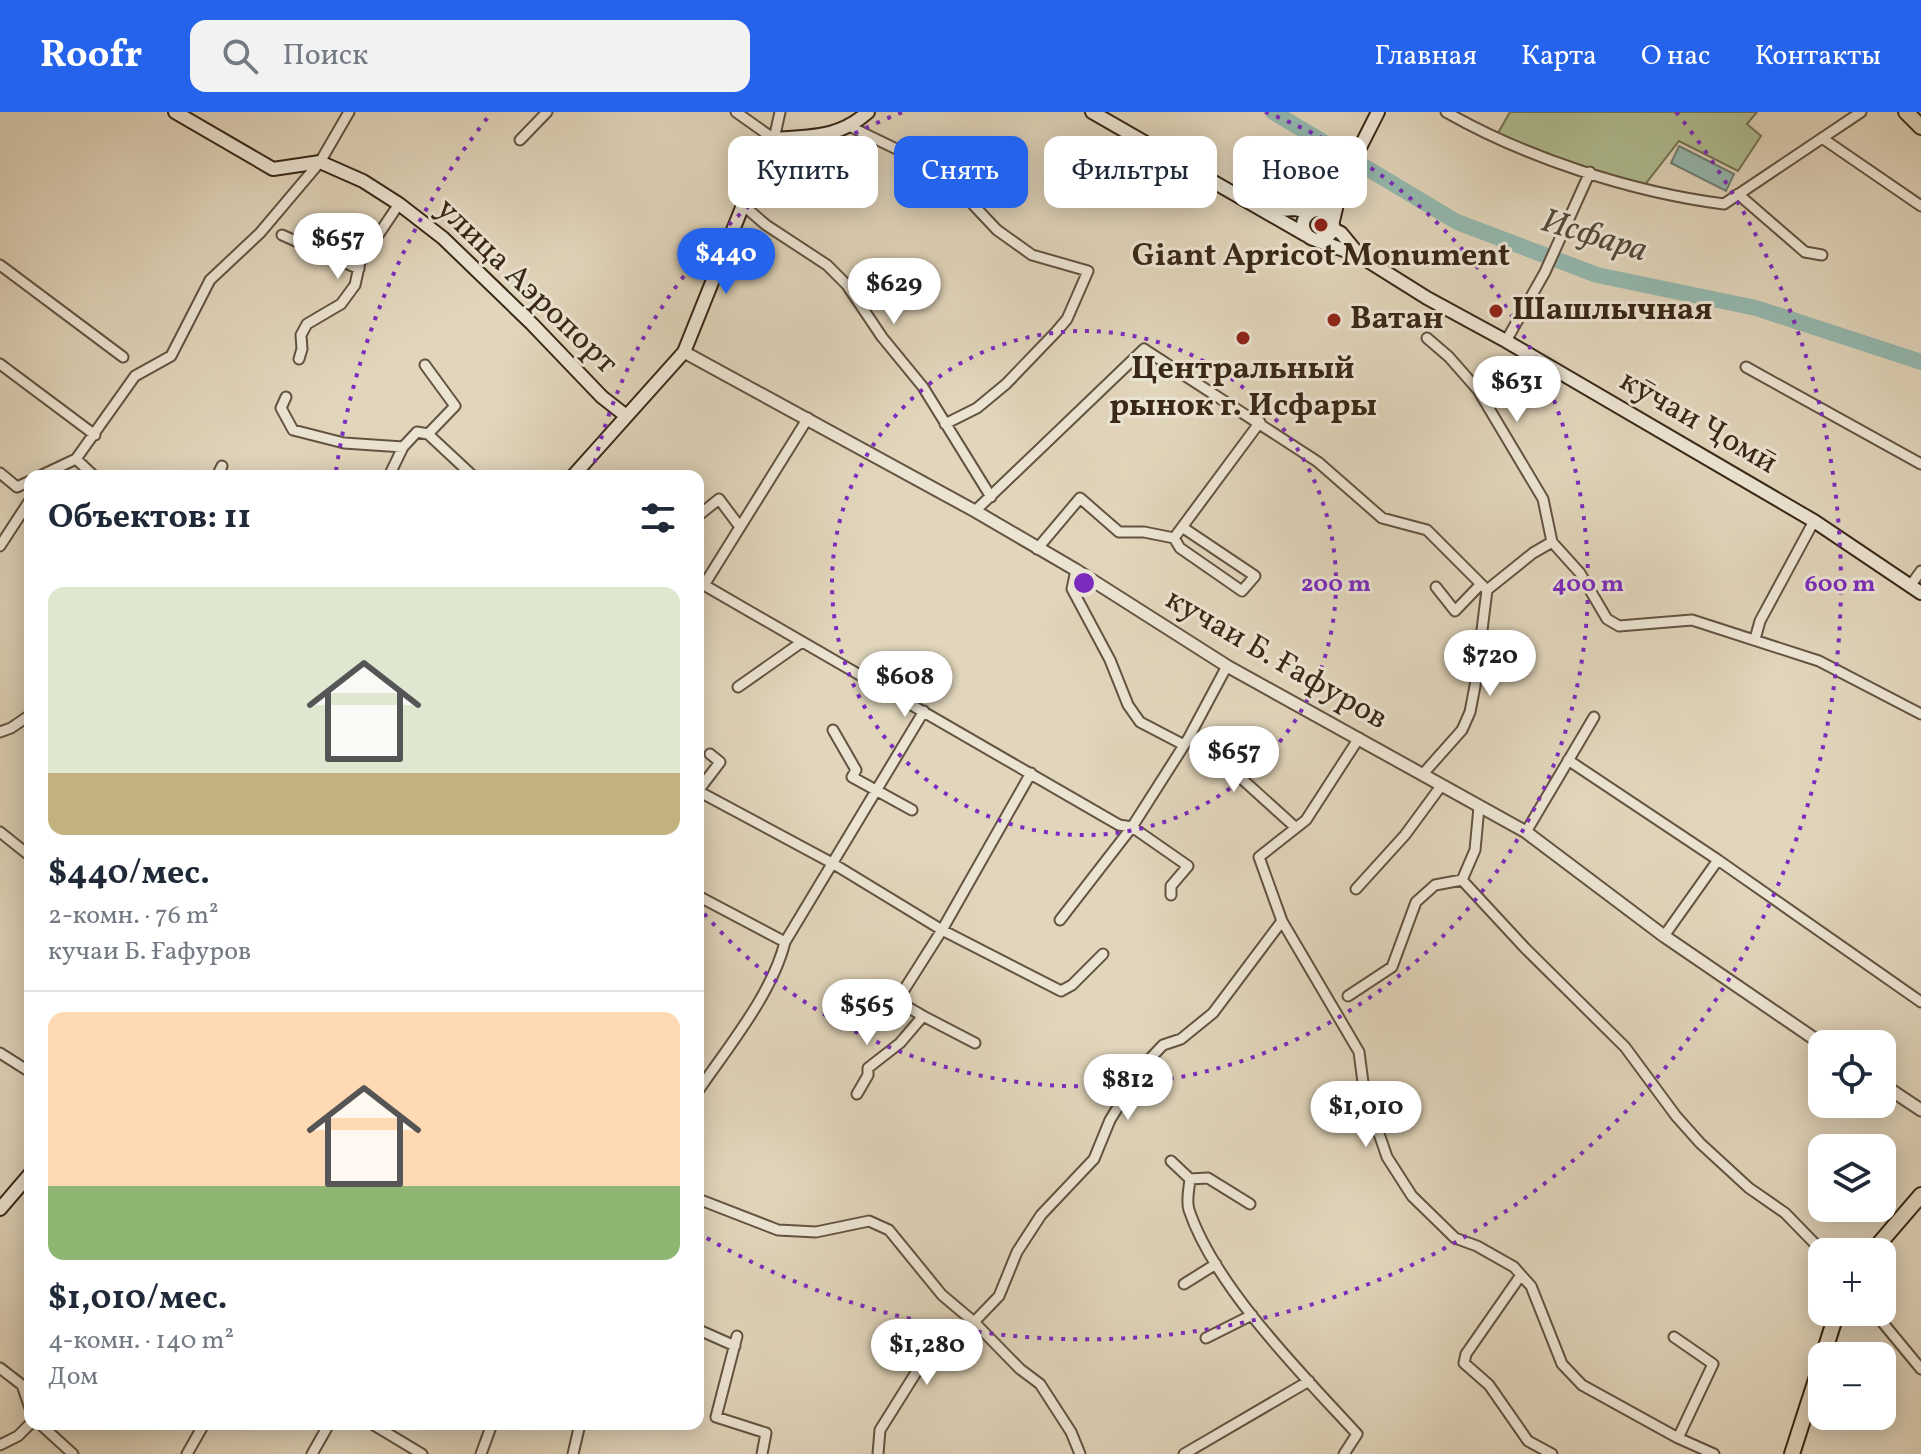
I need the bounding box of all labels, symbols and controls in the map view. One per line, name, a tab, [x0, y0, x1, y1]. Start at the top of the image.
search box	[190, 20, 750, 92]
text: Roofr	[40, 30, 142, 83]
icon: search	[218, 34, 262, 78]
text: Поиск	[282, 35, 368, 77]
text: Главная	[1375, 37, 1477, 76]
text: Карта	[1521, 37, 1597, 76]
text: О нас	[1641, 37, 1711, 76]
text: Контакты	[1755, 37, 1881, 76]
chip: Купить	[728, 136, 878, 208]
chip: Снять	[894, 136, 1028, 208]
chip: Фильтры	[1044, 136, 1217, 208]
chip: Новое	[1233, 136, 1367, 208]
street label: улица Аэропорт	[425, 189, 627, 385]
water label: Исфара	[1535, 199, 1653, 275]
pin: $657	[291, 213, 385, 281]
marker: Giant Apricot Monument	[1312, 216, 1330, 234]
text: $657	[311, 221, 365, 257]
pin: $440	[679, 228, 773, 296]
place label: Giant Apricot Monument	[1132, 235, 1510, 279]
text: $440	[695, 236, 757, 272]
pin: $629	[847, 258, 941, 326]
text: $629	[866, 266, 922, 302]
place label: Шашлычная	[1512, 289, 1713, 333]
place label: Ватан	[1350, 298, 1444, 342]
marker: Шашлычная	[1487, 302, 1505, 320]
marker: Ватан	[1325, 311, 1343, 329]
marker: Центральный рынок г. Исфары	[1234, 329, 1252, 347]
place label: Центральный рынок г. Исфары	[1109, 348, 1377, 429]
pin: $631	[1470, 356, 1564, 424]
street label: кӯчаи Ҷомӣ	[1611, 360, 1785, 486]
text: $631	[1491, 364, 1543, 400]
text: Объектов: 11	[48, 495, 251, 542]
icon: filters	[636, 496, 680, 540]
text: 200 m	[1301, 568, 1371, 602]
text: 400 m	[1552, 568, 1624, 602]
text: 600 m	[1805, 568, 1875, 602]
centre of rings	[1070, 569, 1098, 597]
street label: кучаи Б. Ғафуров	[1157, 578, 1395, 742]
pin: $720	[1443, 630, 1537, 698]
text: $720	[1462, 638, 1518, 674]
icon: home	[292, 639, 436, 783]
pin: $608	[858, 651, 952, 719]
text: $608	[876, 659, 934, 695]
pin: $657	[1187, 726, 1281, 794]
text: $657	[1207, 734, 1261, 770]
text: $440/мес.	[48, 851, 210, 898]
text: 2-комн. · 76 m²	[48, 898, 219, 934]
text: кучаи Б. Ғафуров	[48, 934, 251, 970]
pin: $565	[820, 979, 914, 1047]
text: $565	[840, 987, 894, 1023]
map controls	[1808, 1030, 1896, 1430]
button: locate	[1808, 1030, 1896, 1118]
pin: $812	[1081, 1054, 1175, 1122]
text: $812	[1102, 1062, 1154, 1098]
icon: home	[292, 1064, 436, 1208]
pin: $1,010	[1301, 1081, 1431, 1149]
text: $1,010	[1329, 1089, 1403, 1125]
button: layers	[1808, 1134, 1896, 1222]
button: +	[1808, 1238, 1896, 1326]
text: $1,010/мес.	[48, 1276, 227, 1323]
pin: $1,280	[862, 1319, 992, 1387]
text: 4-комн. · 140 m²	[48, 1323, 234, 1359]
text: $1,280	[889, 1327, 965, 1363]
button: −	[1808, 1342, 1896, 1430]
text: Дом	[48, 1359, 98, 1395]

